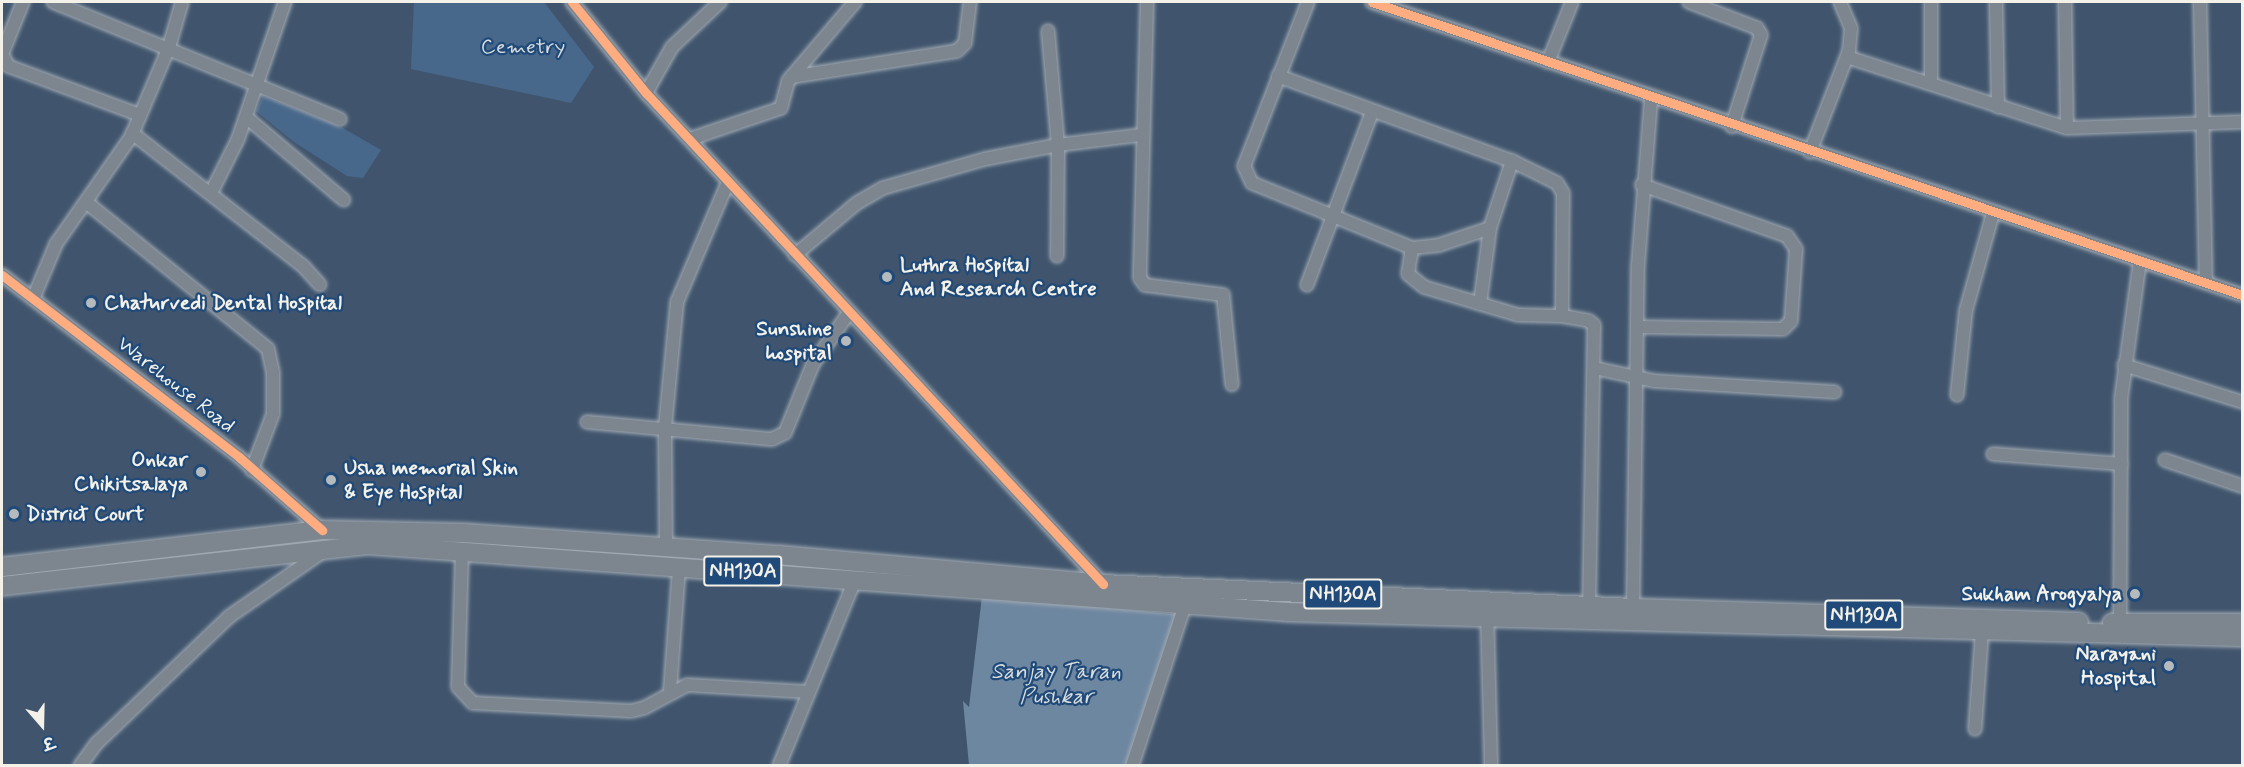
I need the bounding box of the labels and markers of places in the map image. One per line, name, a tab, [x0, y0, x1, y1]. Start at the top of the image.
place label: Luthra Hospital And Research Centre	[900, 252, 1096, 302]
marker: Luthra Hospital And Research Centre	[878, 268, 896, 286]
place label: Chaturvedi Dental Hospital	[104, 290, 353, 316]
marker: Chaturvedi Dental Hospital	[82, 294, 100, 312]
place label: Sunshine hospital	[756, 316, 832, 366]
marker: Sunshine hospital	[837, 332, 855, 350]
place label: Onkar Chikitsalaya	[74, 447, 188, 497]
place label: Usha memorial Skin & Eye Hospital	[344, 455, 529, 505]
marker: Onkar Chikitsalaya	[192, 463, 210, 481]
marker: Usha memorial Skin & Eye Hospital	[322, 471, 340, 489]
place label: District Court	[26, 501, 144, 527]
marker: District Court	[7, 507, 21, 521]
place label: Sukham Arogyalya	[1961, 581, 2122, 607]
marker: Sukham Arogyalya	[2126, 585, 2144, 603]
place label: Narayani Hospital	[2075, 641, 2156, 691]
marker: Narayani Hospital	[2160, 657, 2178, 675]

